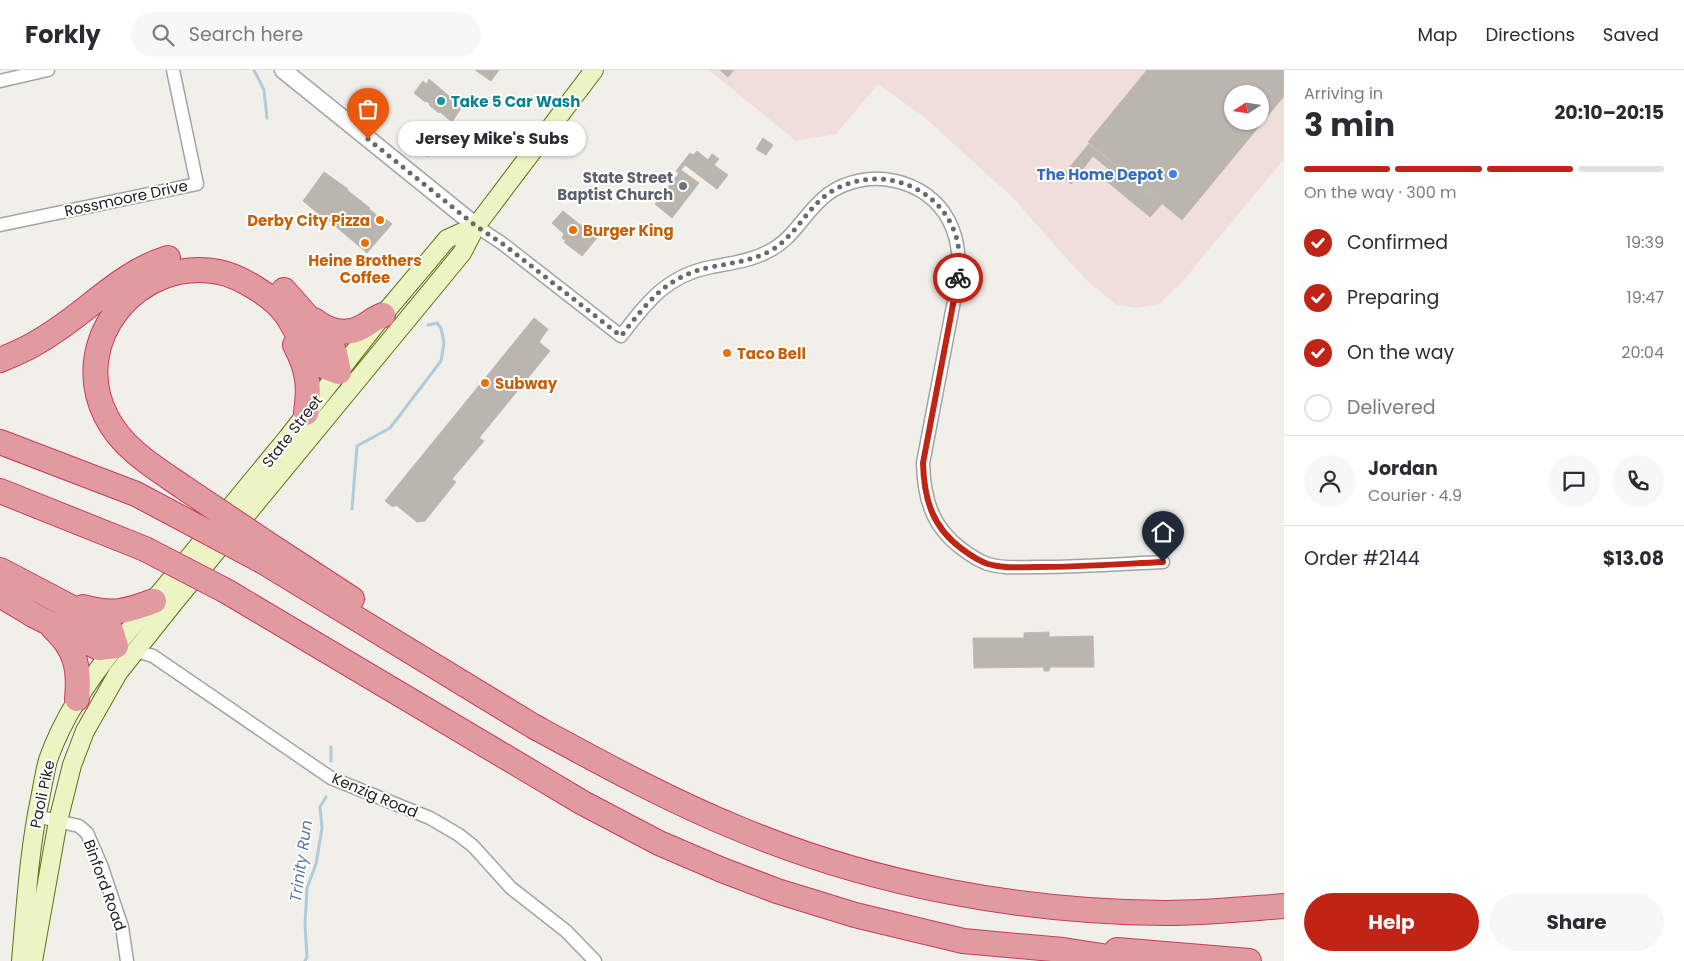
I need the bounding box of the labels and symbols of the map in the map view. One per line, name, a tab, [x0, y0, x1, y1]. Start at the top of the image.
north arrow	[1224, 85, 1269, 130]
pin	[347, 88, 389, 139]
place label: Take 5 Car Wash	[451, 91, 580, 112]
marker: Take 5 Car Wash	[435, 95, 447, 107]
callout: Jersey Mike's Subs	[398, 122, 586, 156]
place label: The Home Depot	[1037, 164, 1163, 185]
place label: State Street Baptist Church	[557, 167, 673, 205]
marker: The Home Depot	[1167, 168, 1179, 180]
street label: Rossmoore Drive	[62, 175, 190, 221]
marker: State Street Baptist Church	[677, 180, 689, 192]
place label: Derby City Pizza	[247, 210, 370, 231]
marker: Derby City Pizza	[374, 214, 386, 226]
place label: Burger King	[583, 220, 674, 241]
marker: Burger King	[567, 224, 579, 236]
marker: Heine Brothers Coffee	[359, 237, 371, 249]
place label: Heine Brothers Coffee	[308, 250, 422, 288]
courier	[933, 253, 983, 303]
place label: Taco Bell	[737, 343, 806, 364]
marker: Taco Bell	[721, 347, 733, 359]
place label: Subway	[495, 373, 558, 394]
marker: Subway	[479, 377, 491, 389]
street label: State Street	[257, 390, 327, 472]
pin	[1142, 511, 1184, 562]
street label: Paoli Pike	[25, 758, 59, 830]
street label: Kenzig Road	[329, 767, 421, 823]
water label: Trinity Run	[284, 819, 318, 903]
street label: Binford Road	[79, 836, 131, 934]

